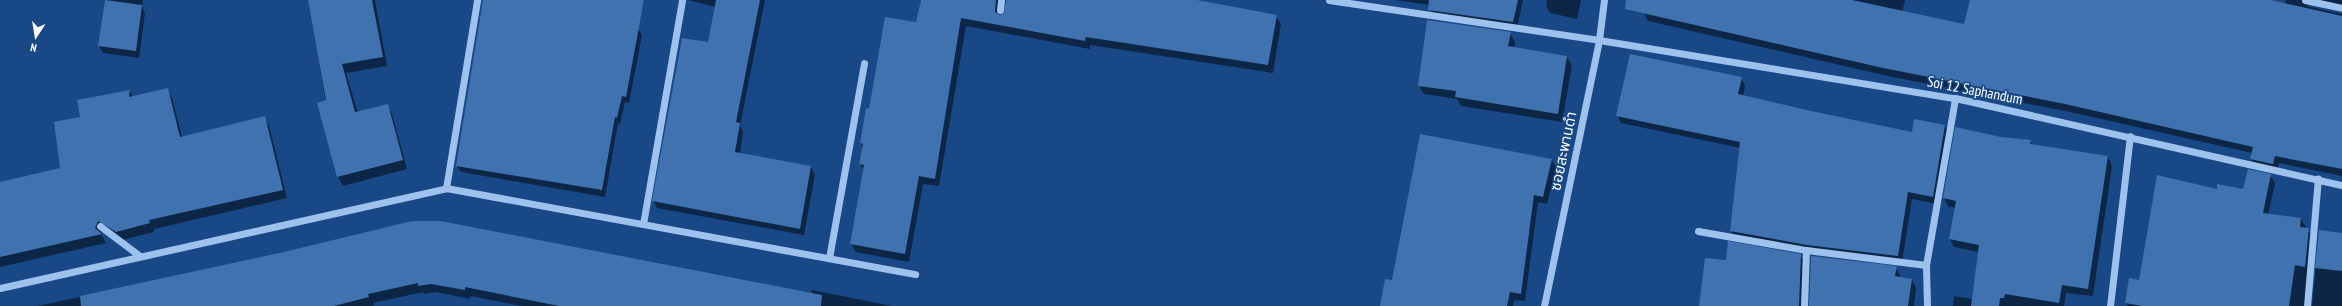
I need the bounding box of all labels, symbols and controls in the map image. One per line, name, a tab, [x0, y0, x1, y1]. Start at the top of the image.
north arrow	[16, 16, 56, 56]
text: N	[29, 40, 38, 55]
street label: Soi 12 Saphandum	[1926, 72, 2024, 108]
street label: ซอยสะพานดำ	[1546, 110, 1580, 192]

